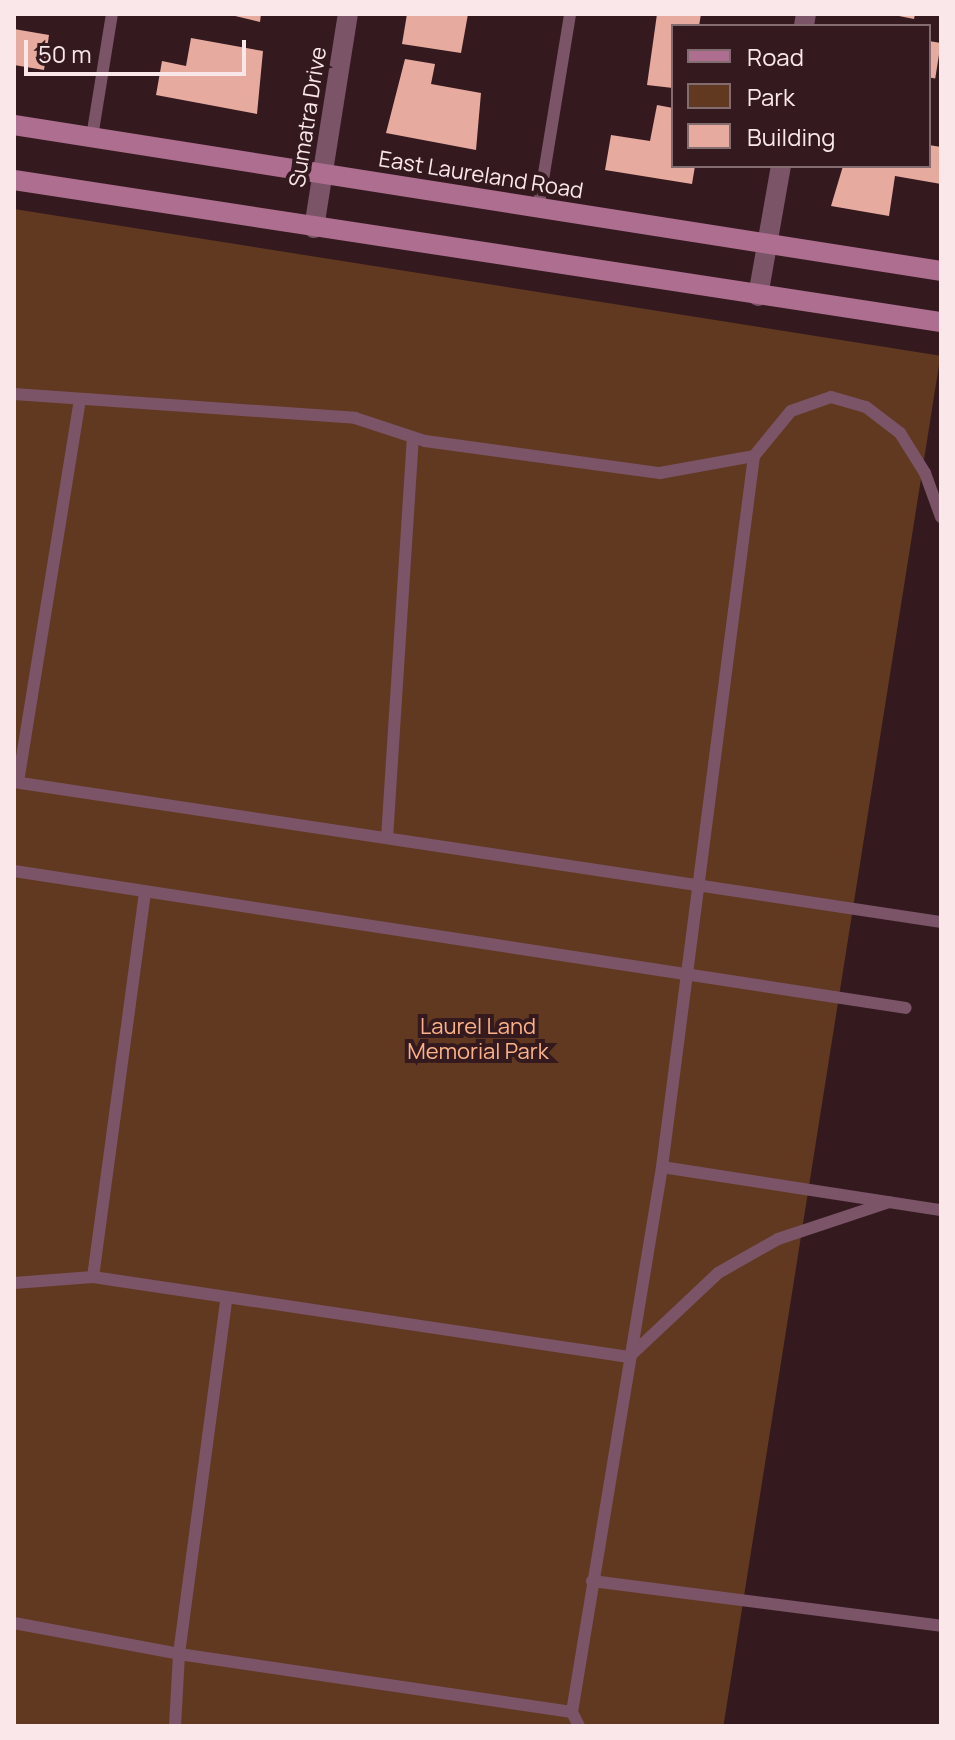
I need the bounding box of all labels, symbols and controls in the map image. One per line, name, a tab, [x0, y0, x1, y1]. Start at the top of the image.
scale bar	[28, 24, 250, 74]
legend	[671, 24, 931, 168]
text: 50 m	[38, 37, 92, 70]
text: Road	[747, 40, 804, 73]
street label: Sumatra Drive	[284, 45, 332, 189]
text: Park	[747, 80, 795, 113]
text: Building	[747, 120, 835, 153]
street label: East Laureland Road	[377, 146, 585, 204]
park label: Laurel Land Memorial Park	[407, 1013, 549, 1064]

